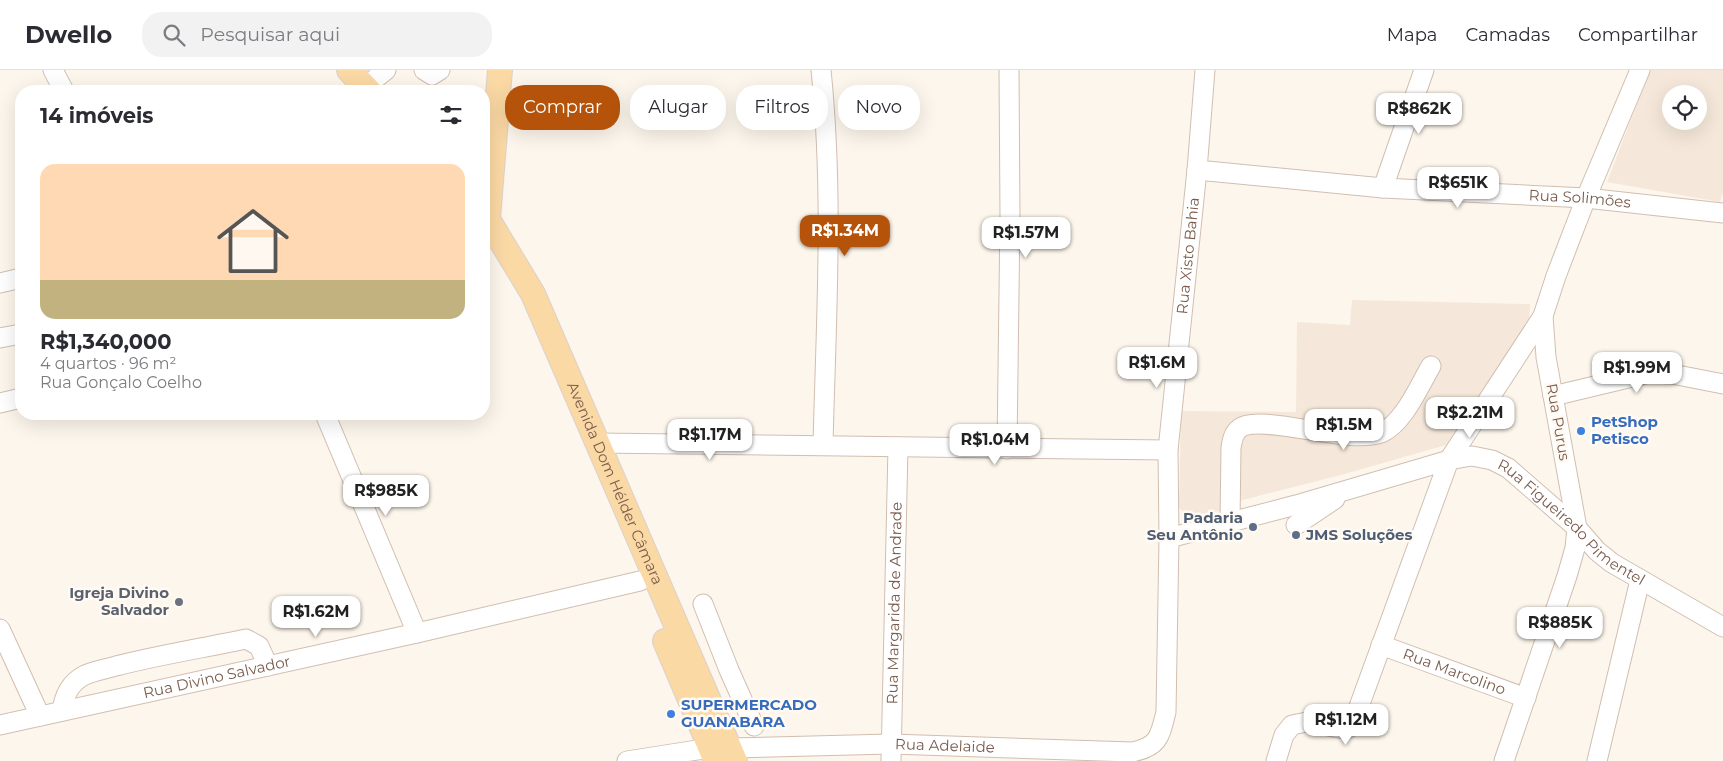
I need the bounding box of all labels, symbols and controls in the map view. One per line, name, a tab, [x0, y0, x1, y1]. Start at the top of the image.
search box	[142, 12, 492, 57]
text: Dwello	[25, 20, 112, 49]
icon: search	[160, 21, 188, 49]
text: Pesquisar aqui	[200, 23, 340, 46]
text: Mapa	[1387, 24, 1437, 46]
text: Camadas	[1465, 24, 1550, 46]
text: Compartilhar	[1578, 24, 1698, 46]
chip: Comprar	[505, 85, 620, 130]
chip: Alugar	[630, 85, 726, 130]
chip: Filtros	[736, 85, 828, 130]
chip: Novo	[838, 85, 920, 130]
map controls	[1662, 85, 1707, 130]
button: locate	[1662, 85, 1707, 130]
pin: R$862K	[1378, 92, 1460, 135]
text: R$862K	[1387, 99, 1451, 118]
icon: filters	[437, 101, 465, 129]
text: 14 imóveis	[40, 103, 153, 128]
pin: R$651K	[1417, 166, 1499, 209]
text: R$651K	[1428, 173, 1488, 192]
street label: Rua Solimões	[1528, 185, 1632, 212]
icon: home	[208, 196, 298, 286]
street label: Rua Xisto Bahia	[1172, 196, 1203, 315]
pin: R$1.34M	[799, 214, 891, 257]
pin: R$1.57M	[980, 216, 1072, 259]
text: R$1.34M	[811, 221, 879, 240]
text: R$1.57M	[993, 223, 1059, 242]
text: R$1,340,000	[40, 329, 171, 354]
pin: R$1.6M	[1116, 346, 1198, 389]
pin: R$1.99M	[1591, 352, 1683, 394]
text: R$1.6M	[1128, 353, 1186, 372]
text: 4 quartos · 96 m²	[40, 354, 176, 373]
text: R$1.99M	[1603, 358, 1671, 377]
text: Rua Gonçalo Coelho	[40, 373, 202, 392]
street label: Avenida Dom Hélder Câmara	[563, 379, 668, 587]
street label: Rua Purus	[1542, 382, 1575, 462]
pin: R$2.21M	[1424, 396, 1516, 439]
text: R$2.21M	[1437, 403, 1503, 422]
pin: R$1.5M	[1303, 408, 1385, 451]
place label: PetShop Petisco	[1591, 412, 1658, 448]
text: R$1.5M	[1315, 415, 1373, 434]
pin: R$1.17M	[664, 418, 756, 461]
pin: R$1.04M	[949, 424, 1041, 466]
text: R$1.17M	[678, 425, 742, 444]
marker: PetShop Petisco	[1575, 425, 1587, 437]
text: R$1.04M	[960, 430, 1030, 449]
street label: Rua Figueiredo Pimentel	[1495, 454, 1649, 589]
pin: R$985K	[345, 474, 427, 517]
text: R$985K	[354, 481, 418, 500]
street label: Rua Margarida de Andrade	[882, 502, 906, 705]
place label: Padaria Seu Antônio	[1147, 508, 1243, 544]
marker: Padaria Seu Antônio	[1247, 521, 1259, 533]
place label: JMS Soluções	[1305, 525, 1413, 544]
marker: JMS Soluções	[1290, 529, 1302, 541]
place label: Igreja Divino Salvador	[69, 583, 170, 619]
marker: Igreja Divino Salvador	[173, 596, 185, 608]
pin: R$1.62M	[270, 596, 362, 638]
text: R$1.62M	[283, 602, 349, 621]
pin: R$885K	[1519, 606, 1601, 649]
text: R$885K	[1528, 613, 1592, 632]
street label: Rua Marcolino	[1400, 644, 1508, 699]
street label: Rua Divino Salvador	[141, 651, 292, 702]
place label: SUPERMERCADO GUANABARA	[681, 695, 817, 731]
pin: R$1.12M	[1300, 704, 1392, 746]
marker: SUPERMERCADO GUANABARA	[665, 708, 677, 720]
text: R$1.12M	[1314, 710, 1378, 729]
street label: Rua Adelaide	[895, 734, 995, 756]

